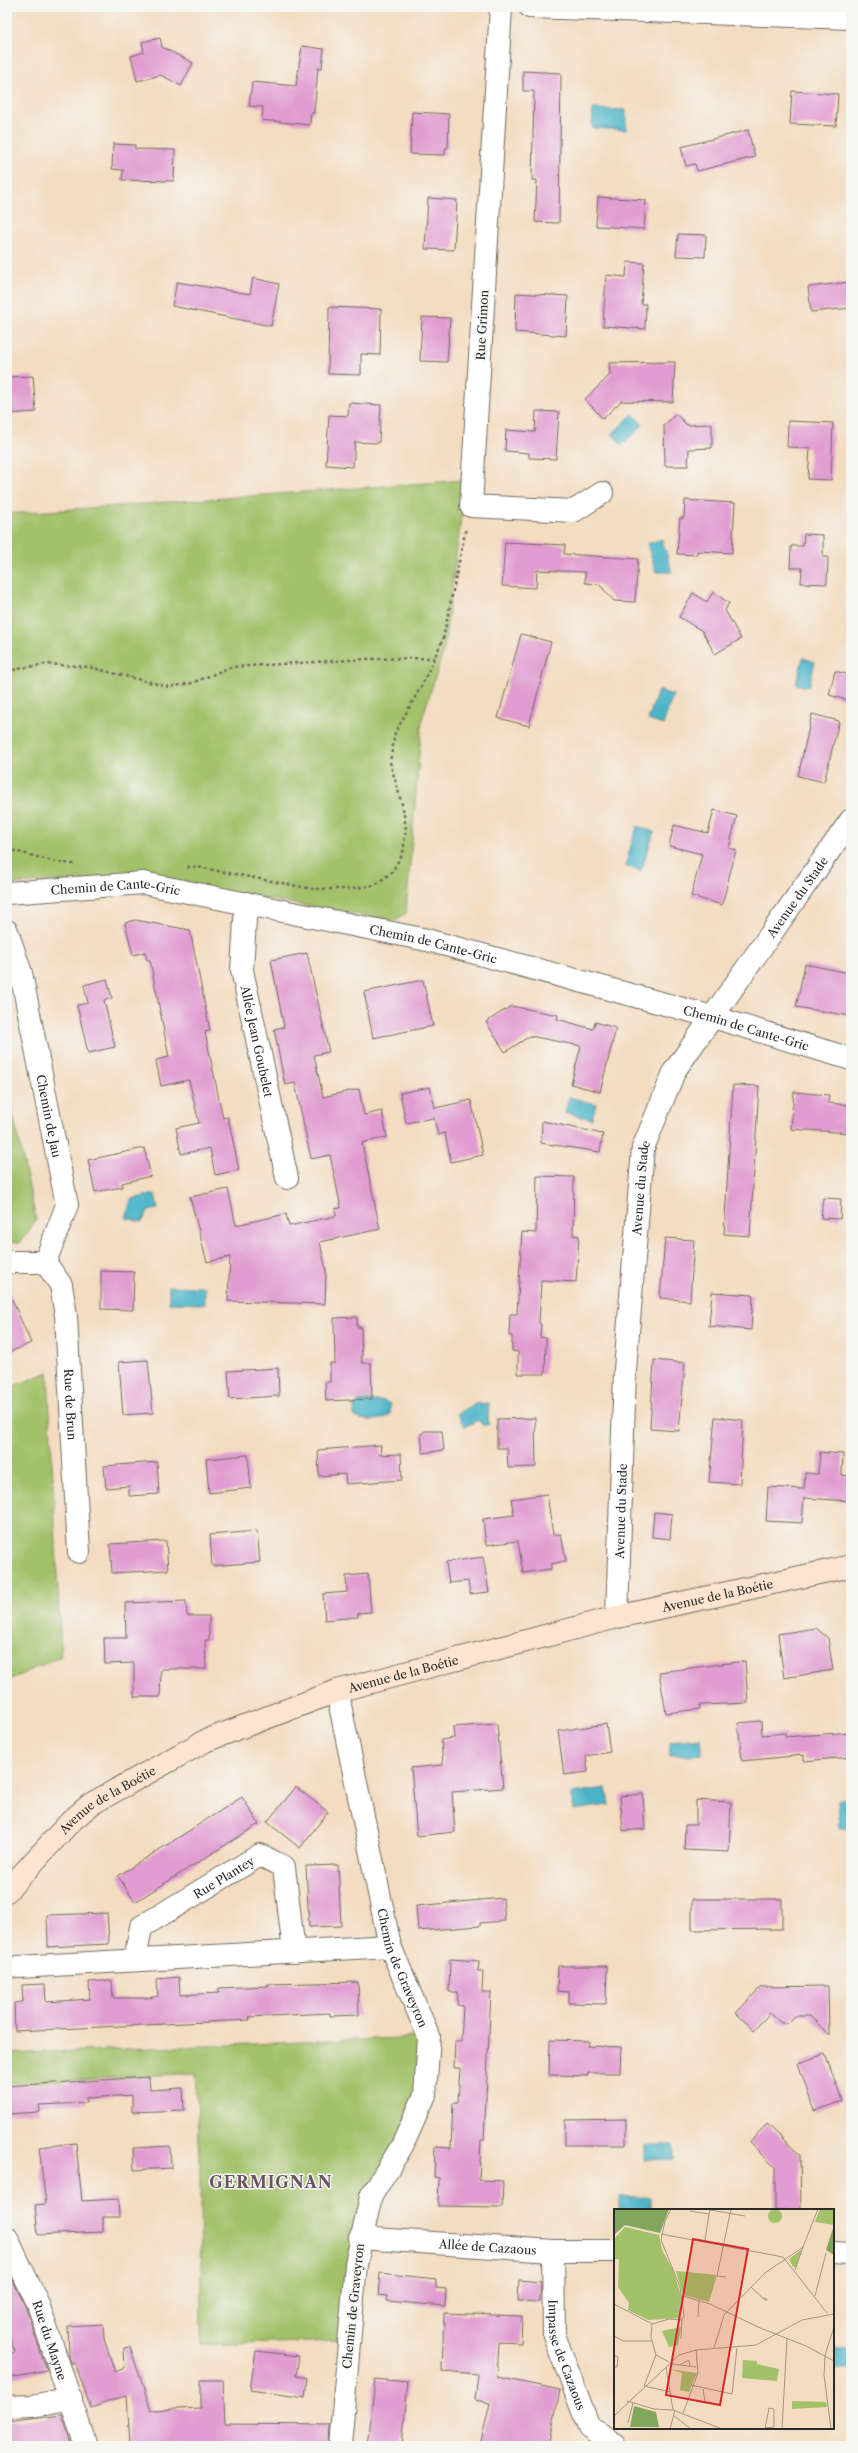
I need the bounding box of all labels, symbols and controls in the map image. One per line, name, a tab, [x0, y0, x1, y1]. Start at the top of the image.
street label: Rue Grimon	[473, 289, 491, 361]
street label: Avenue du Stade	[763, 853, 831, 941]
street label: Chemin de Cante-Gric	[50, 875, 182, 898]
street label: Chemin de Cante-Gric	[368, 921, 499, 966]
street label: Allée Jean Goubelet	[238, 983, 277, 1099]
street label: Chemin de Cante-Gric	[682, 1002, 811, 1053]
street label: Chemin de Jau	[34, 1073, 65, 1159]
street label: Avenue du Stade	[628, 1138, 653, 1237]
street label: Rue de Brun	[61, 1368, 80, 1441]
street label: Avenue du Stade	[611, 1463, 629, 1560]
street label: Avenue de la Boétie	[660, 1576, 775, 1615]
street label: Avenue de la Boétie	[346, 1652, 460, 1695]
street label: Avenue de la Boétie	[55, 1762, 158, 1837]
street label: Rue Plantey	[190, 1853, 257, 1901]
street label: Chemin de Graveyron	[375, 1907, 432, 2030]
district label: GERMIGNAN	[209, 2172, 333, 2192]
inset map	[614, 2209, 834, 2429]
street label: Allée de Cazaous	[437, 2236, 537, 2257]
street label: Chemin de Graveyron	[339, 2242, 367, 2369]
street label: Rue du Mayne	[30, 2298, 71, 2382]
street label: Impasse de Cazaous	[546, 2299, 589, 2412]

